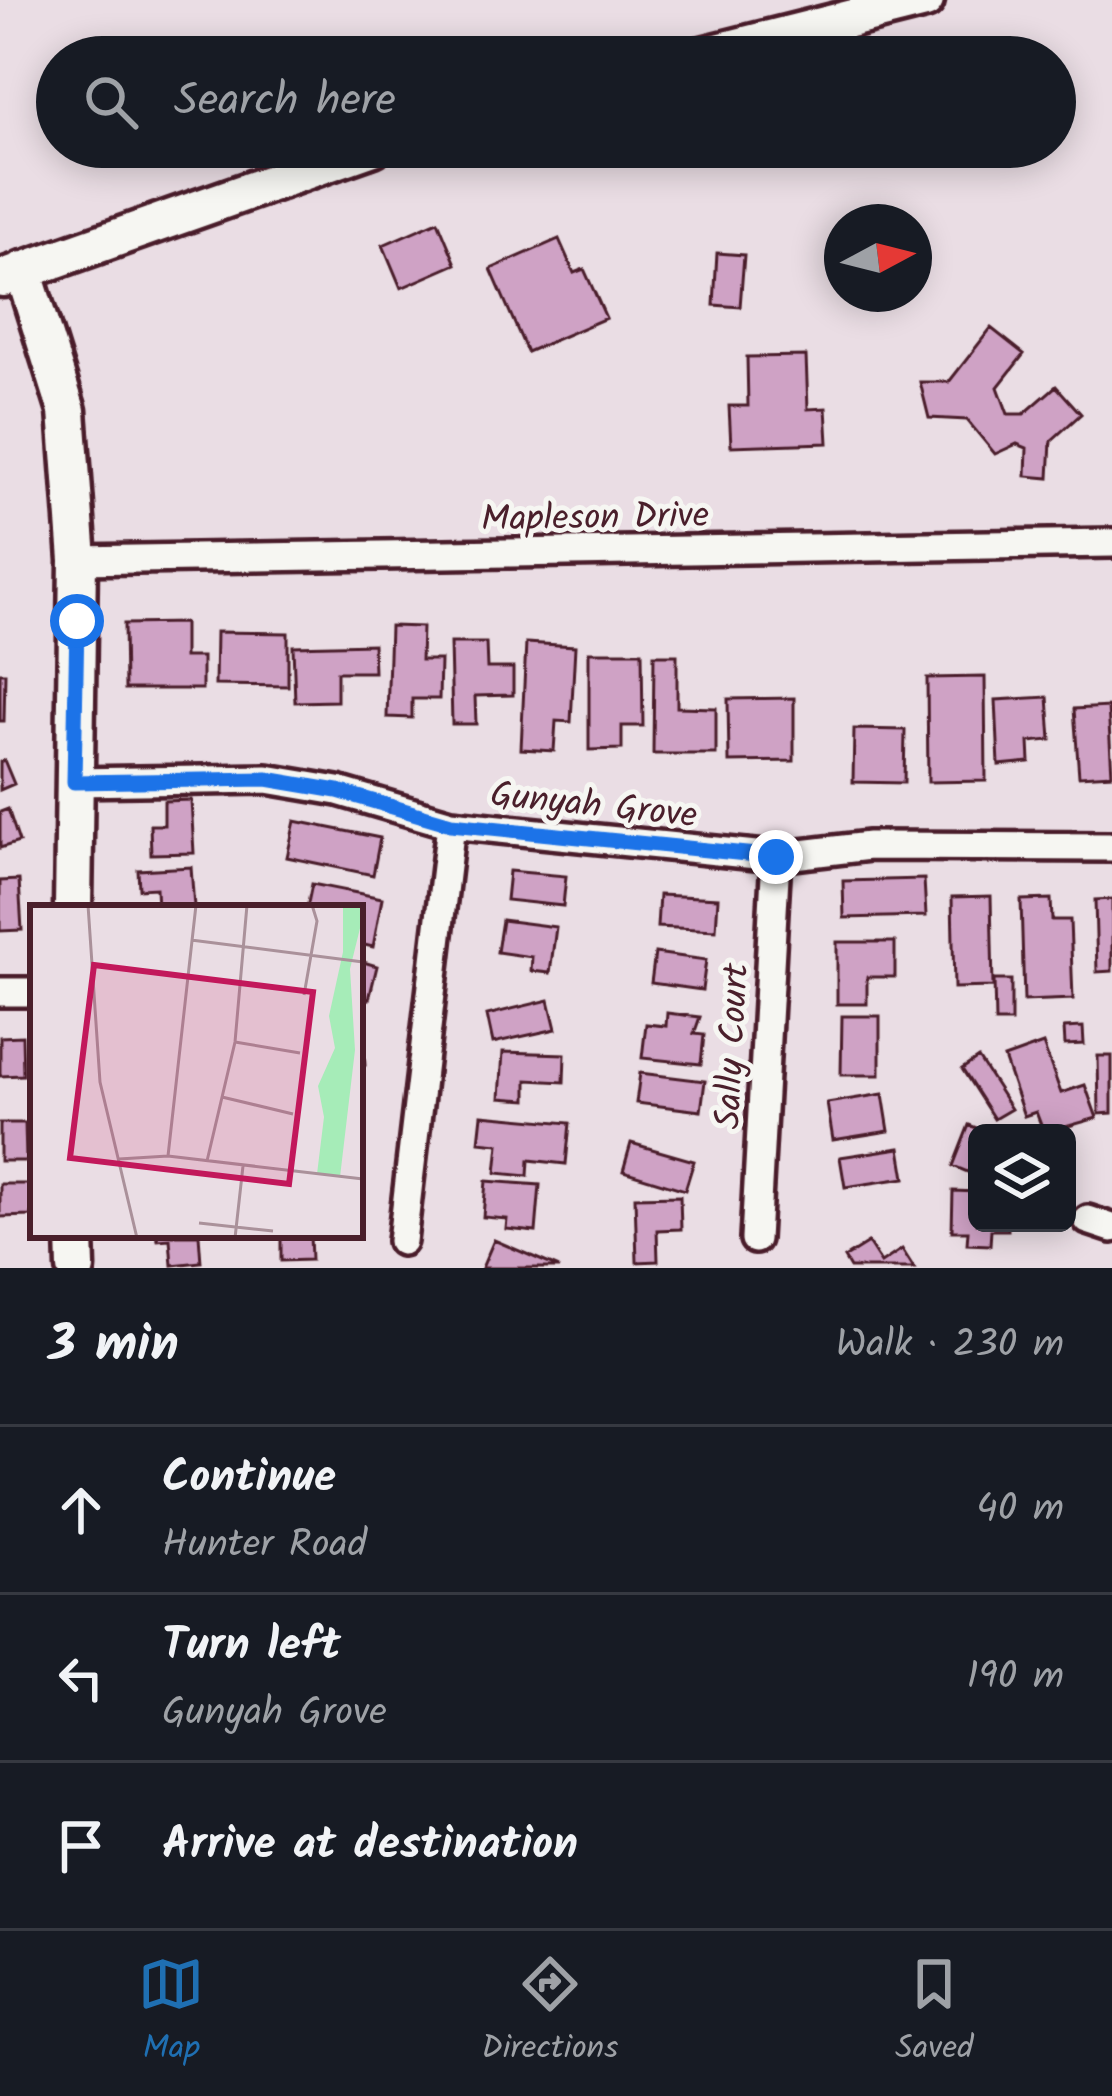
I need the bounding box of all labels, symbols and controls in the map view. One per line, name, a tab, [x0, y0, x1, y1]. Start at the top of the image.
search box	[36, 36, 1076, 168]
text: Search here	[174, 66, 396, 138]
icon: search	[78, 69, 144, 135]
north arrow	[824, 204, 932, 312]
street label: Mapleson Drive	[481, 488, 709, 549]
route start	[50, 594, 104, 648]
street label: Gunyah Grove	[487, 767, 700, 846]
route end	[749, 830, 803, 884]
inset map	[30, 905, 363, 1238]
street label: Sally Court	[701, 961, 766, 1131]
map controls	[968, 1124, 1076, 1232]
button: layers	[968, 1124, 1076, 1232]
text: 3 min	[48, 1306, 179, 1387]
text: Walk · 230 m	[836, 1315, 1064, 1377]
text: Continue	[162, 1443, 336, 1515]
icon: ahead	[48, 1477, 114, 1543]
text: 40 m	[976, 1479, 1064, 1541]
text: Hunter Road	[162, 1515, 367, 1577]
text: Turn left	[162, 1611, 341, 1683]
icon: left	[48, 1645, 114, 1711]
text: 190 m	[967, 1647, 1064, 1709]
text: Gunyah Grove	[162, 1683, 387, 1745]
text: Arrive at destination	[162, 1810, 578, 1882]
icon: arrive	[48, 1813, 114, 1879]
tab: Map	[138, 1951, 204, 2076]
tab: Directions	[481, 1951, 618, 2076]
tab: Saved	[895, 1951, 974, 2076]

